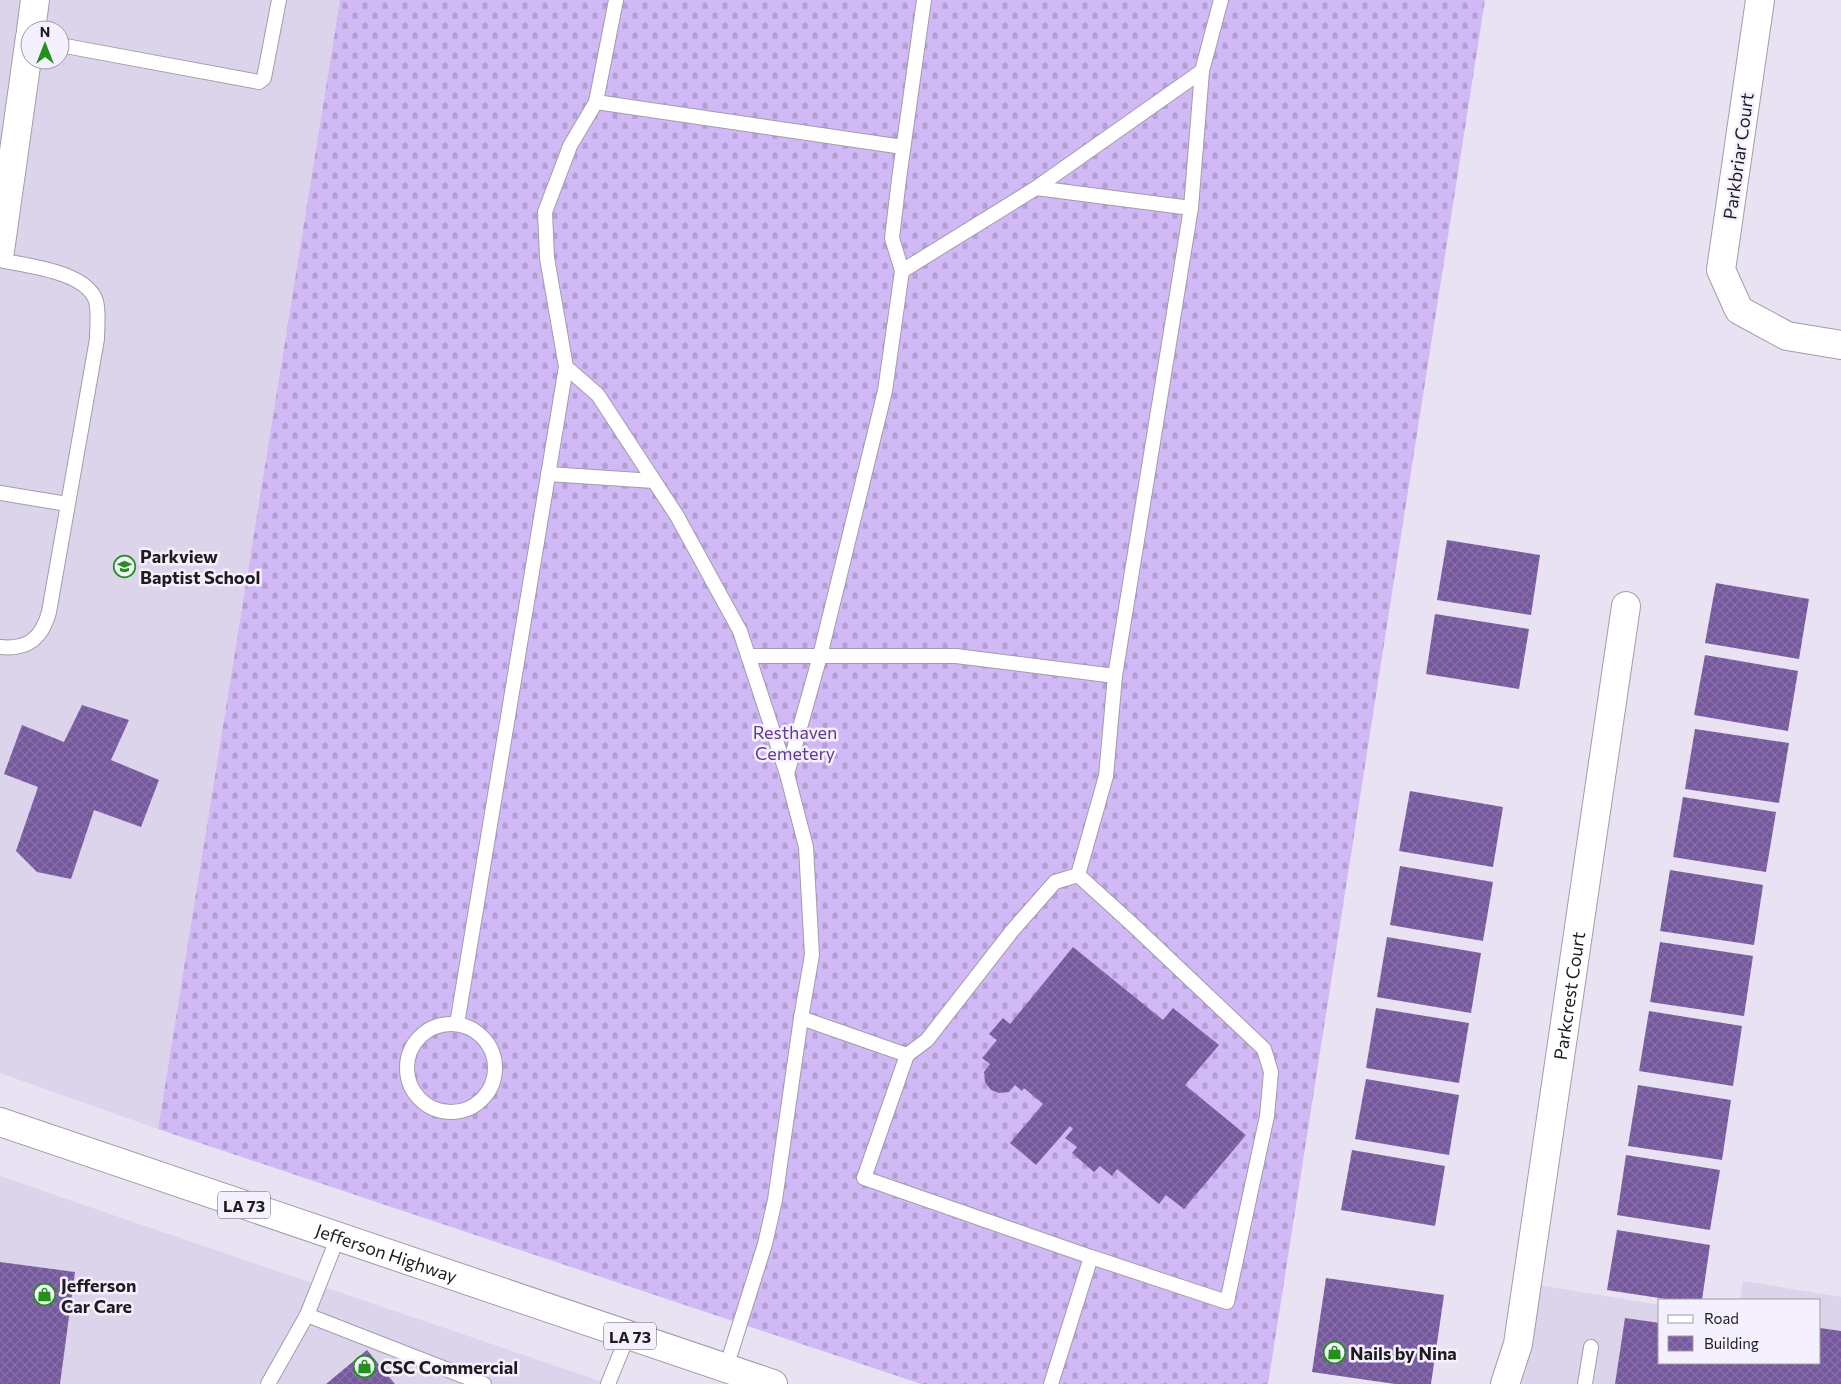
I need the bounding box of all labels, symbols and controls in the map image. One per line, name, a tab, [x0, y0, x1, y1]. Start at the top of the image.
north arrow	[20, 20, 70, 70]
text: N	[40, 23, 50, 40]
street label: Parkbriar Court	[1718, 91, 1758, 221]
place label: Parkview Baptist School	[140, 545, 260, 588]
school or university icon: Parkview Baptist School	[112, 554, 136, 578]
park label: Resthaven Cemetery	[753, 721, 837, 764]
street label: Parkcrest Court	[1549, 930, 1589, 1061]
road number: LA 73	[218, 1192, 270, 1218]
street label: Jefferson Highway	[313, 1219, 460, 1287]
place label: Jefferson Car Care	[61, 1274, 136, 1317]
shop icon: Jefferson Car Care	[33, 1283, 57, 1307]
legend	[1658, 1299, 1821, 1364]
text: Road	[1704, 1309, 1739, 1327]
road number: LA 73	[604, 1322, 656, 1350]
text: Building	[1704, 1334, 1759, 1352]
shop icon: Nails by Nina	[1322, 1341, 1346, 1365]
place label: Nails by Nina	[1350, 1342, 1457, 1364]
shop icon: CSC Commercial	[352, 1355, 376, 1379]
place label: CSC Commercial	[380, 1356, 518, 1378]

